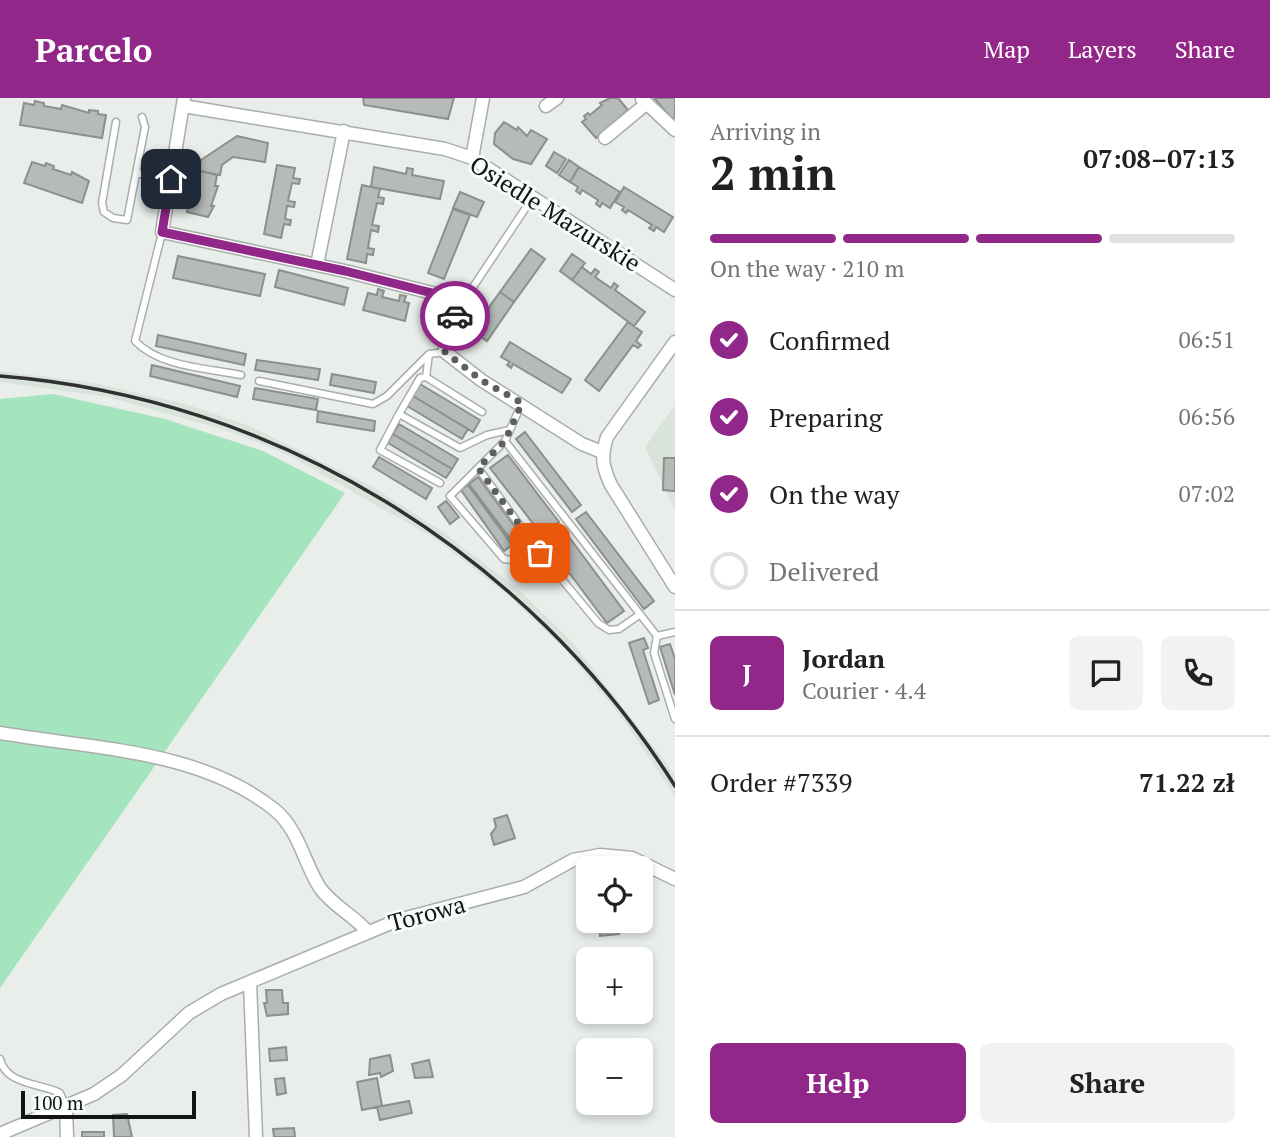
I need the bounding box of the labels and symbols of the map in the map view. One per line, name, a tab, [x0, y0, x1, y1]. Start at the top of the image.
street label: Osiedle Mazurskie	[464, 148, 647, 279]
pin	[141, 149, 201, 209]
courier	[420, 281, 490, 351]
pin	[510, 523, 570, 583]
street label: Torowa	[385, 887, 469, 939]
scale bar	[21, 1088, 196, 1120]

